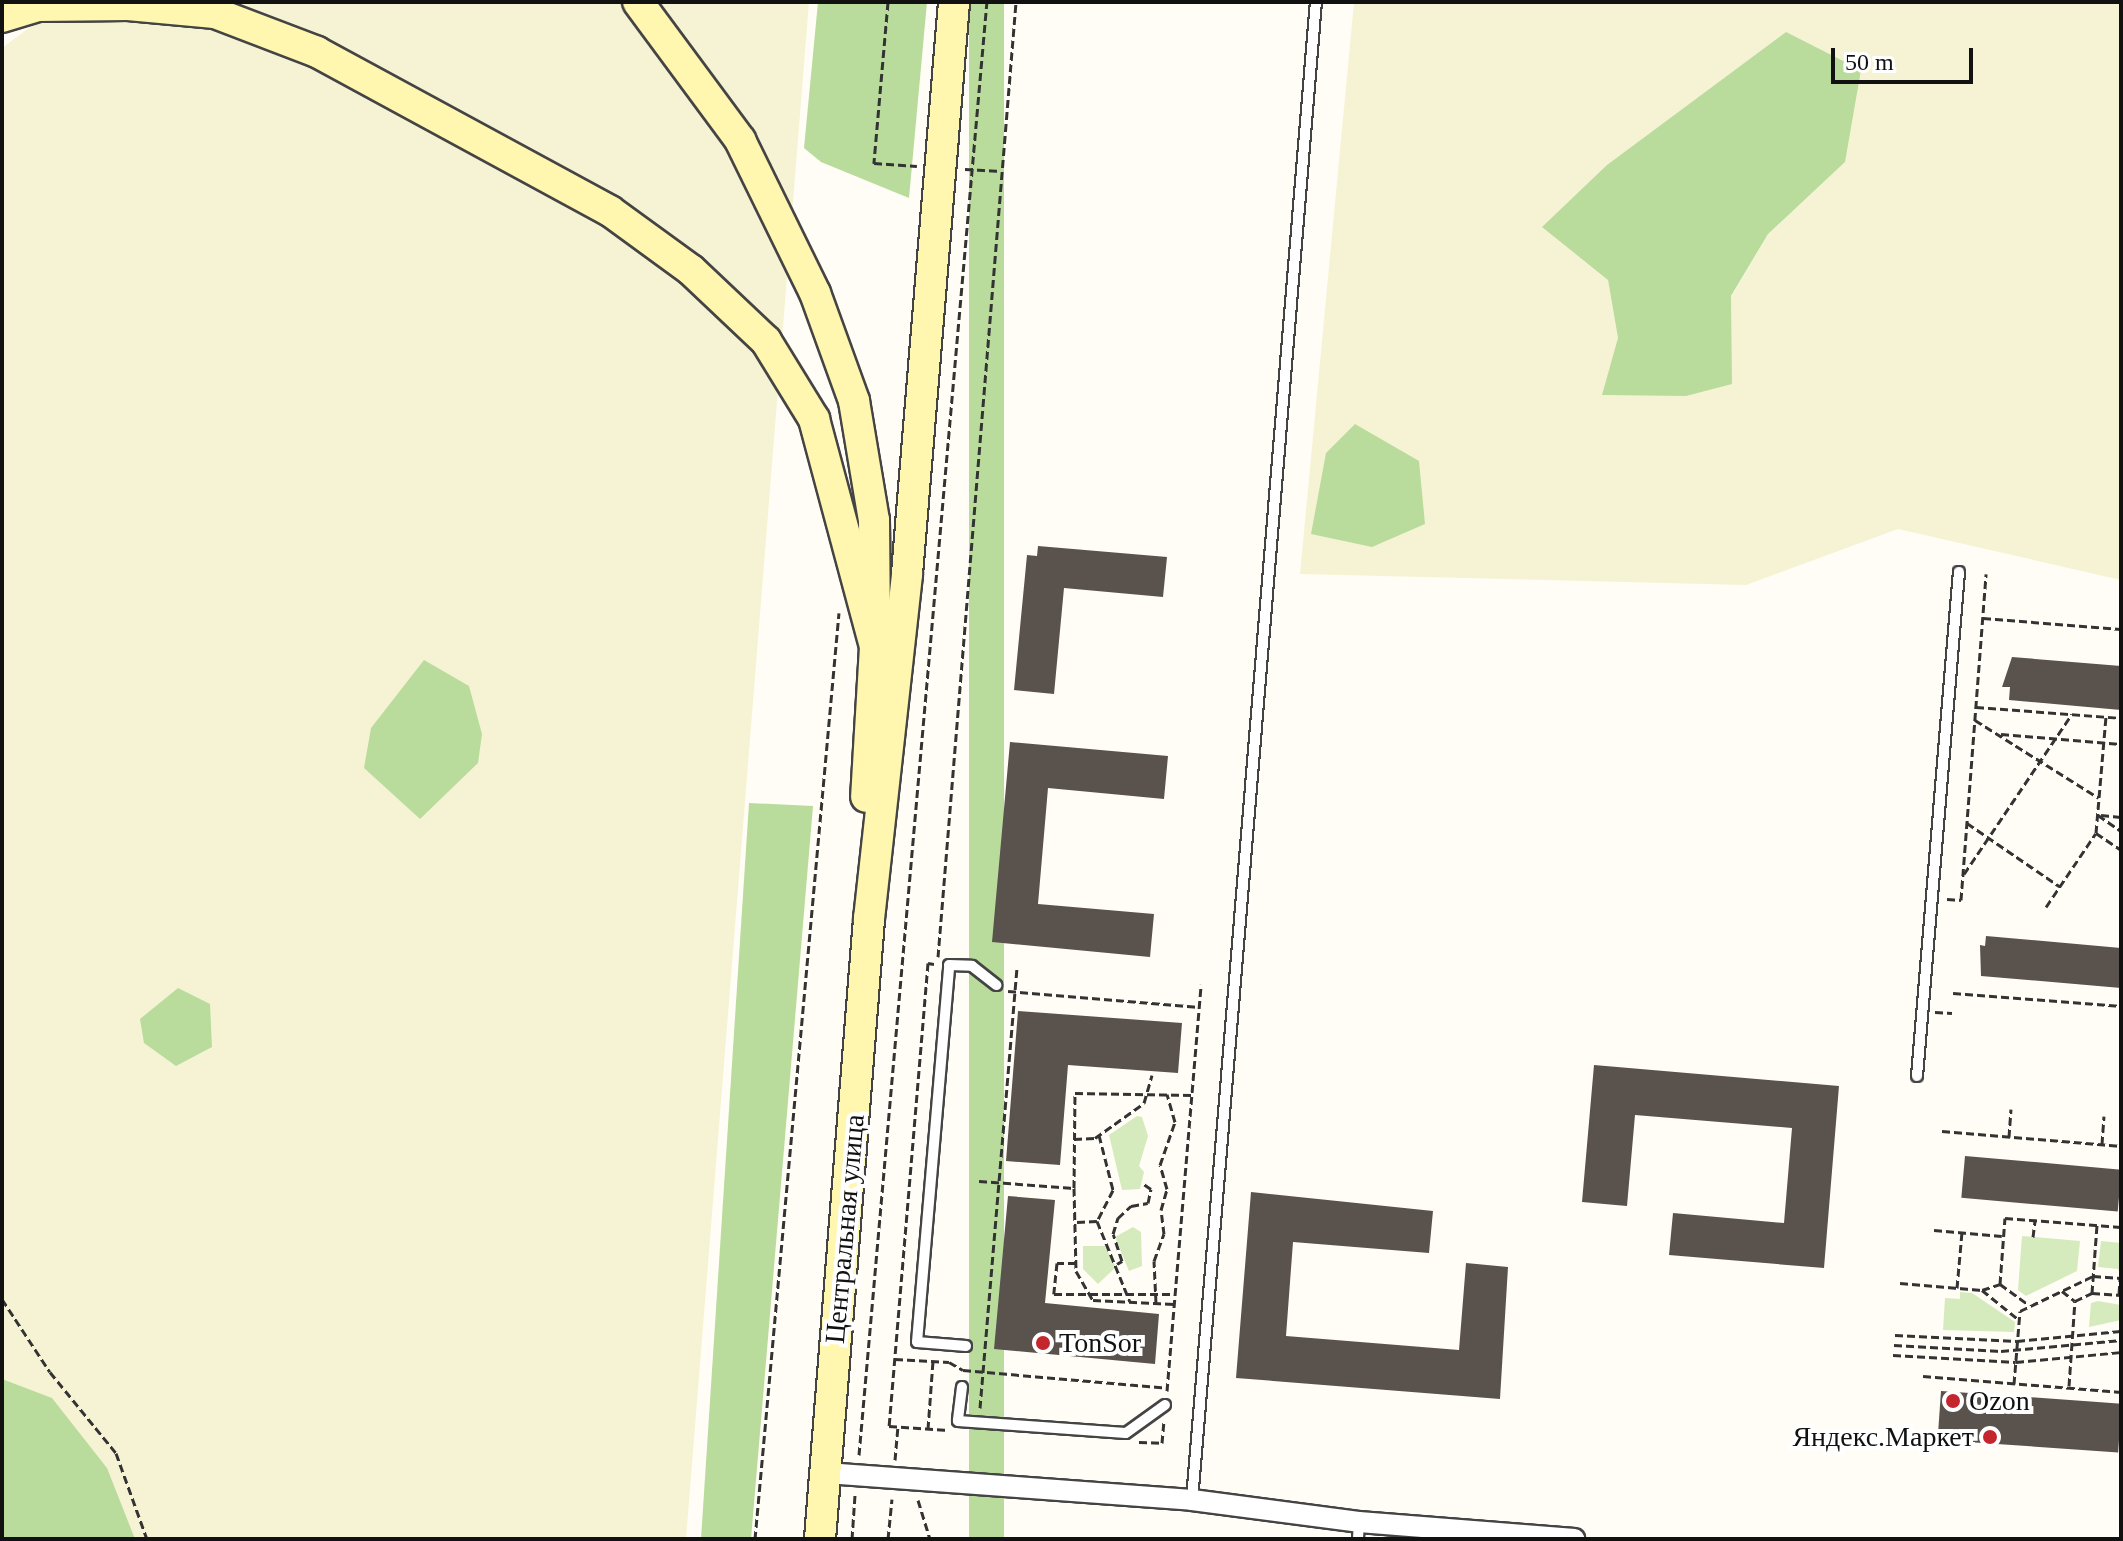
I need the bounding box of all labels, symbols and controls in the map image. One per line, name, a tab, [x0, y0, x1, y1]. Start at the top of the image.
scale bar	[1835, 32, 1977, 82]
text: 50 m	[1845, 49, 1894, 75]
street label: Центральная улица	[818, 1113, 872, 1345]
place label: TonSor	[1059, 1326, 1141, 1360]
marker: TonSor	[1034, 1334, 1052, 1352]
place label: Ozon	[1969, 1384, 2030, 1418]
marker: Ozon	[1944, 1392, 1962, 1410]
place label: Яндекс.Маркет	[1792, 1420, 1974, 1454]
marker: Яндекс.Маркет	[1981, 1428, 1999, 1446]

